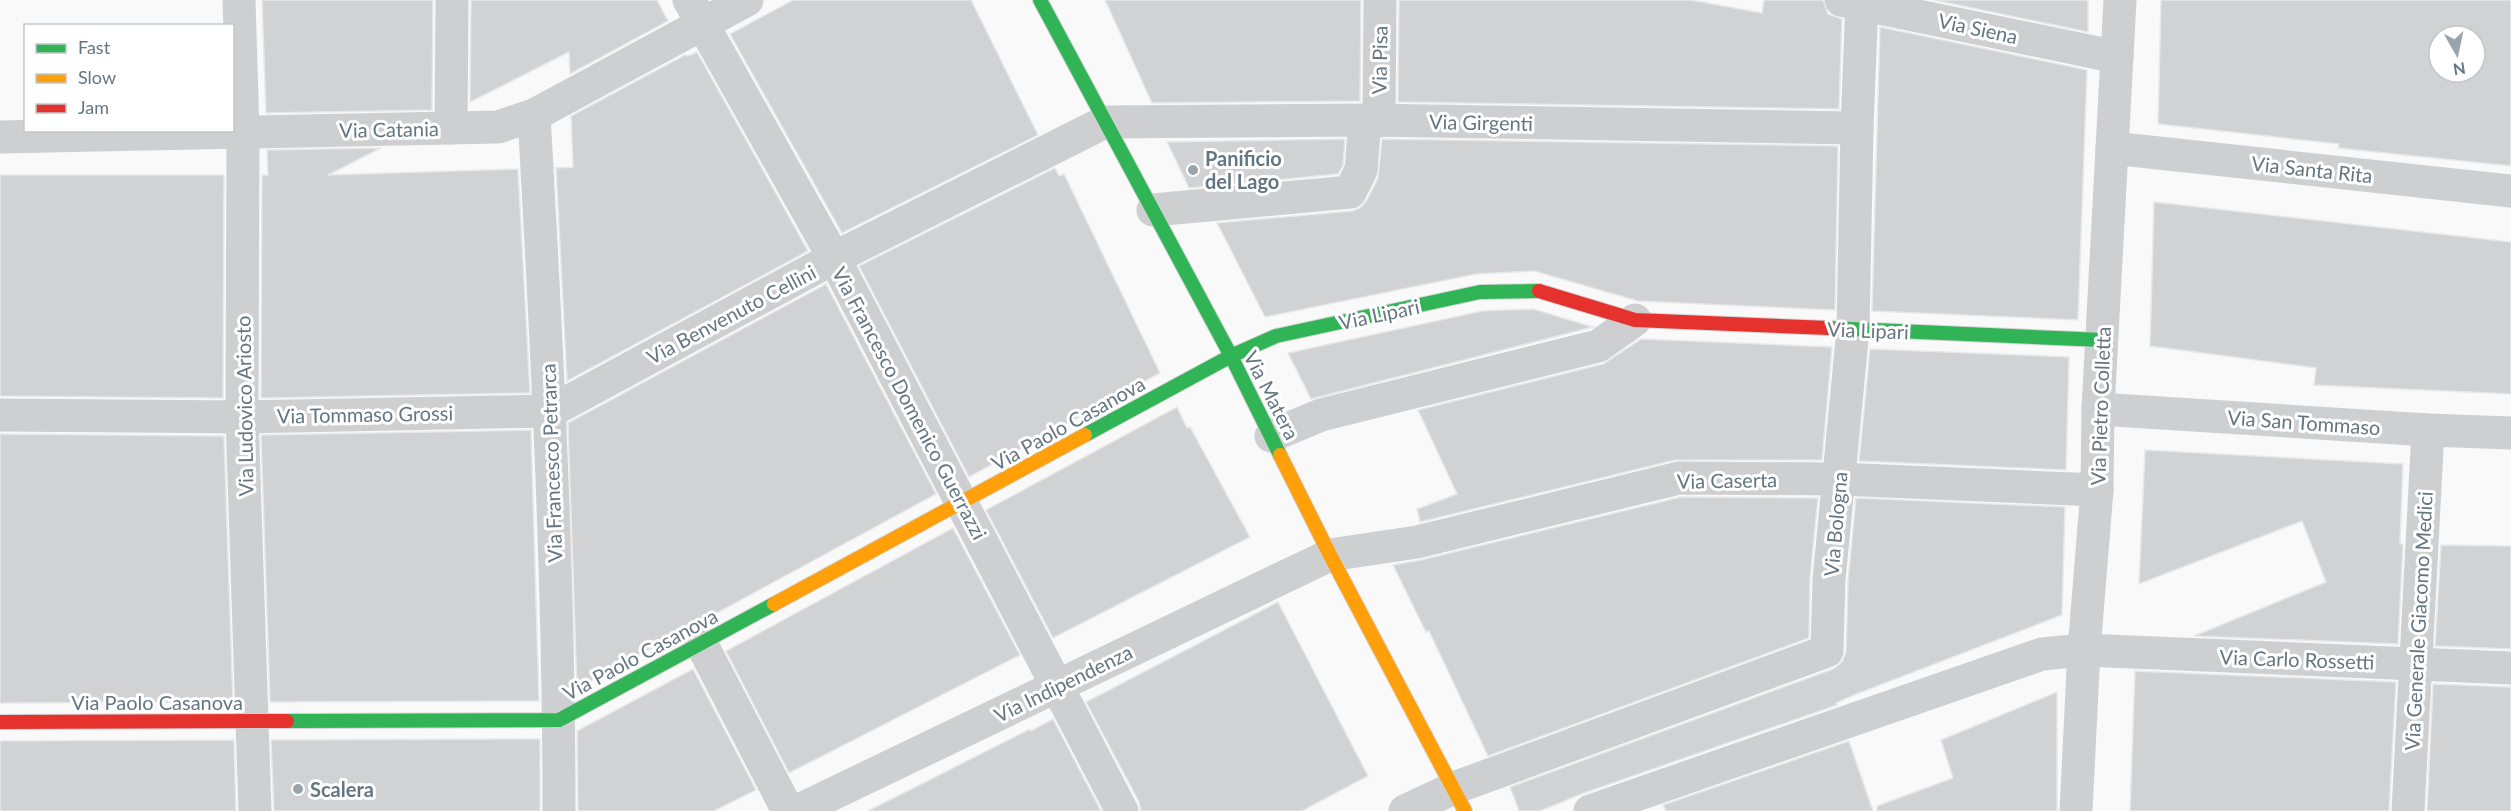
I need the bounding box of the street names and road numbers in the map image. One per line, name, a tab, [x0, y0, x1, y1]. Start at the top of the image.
street label: Via Siena	[1936, 8, 2020, 48]
street label: Via Pisa	[1366, 25, 1392, 95]
street label: Via Girgenti	[1429, 109, 1533, 135]
street label: Via Catania	[339, 116, 439, 142]
street label: Via Santa Rita	[2250, 151, 2374, 187]
street label: Via Benvenuto Cellini	[642, 259, 820, 369]
street label: Via Francesco Domenico Guerrazzi	[828, 263, 992, 543]
street label: Via Lipari	[1337, 294, 1421, 334]
street label: Via Ludovico Ariosto	[230, 315, 258, 497]
street label: Via Lipari	[1827, 317, 1909, 343]
street label: Via Pietro Colletta	[2085, 326, 2115, 486]
street label: Via Matera	[1239, 347, 1305, 443]
street label: Via Francesco Petrarca	[536, 363, 566, 563]
street label: Via Paolo Casanova	[987, 371, 1149, 475]
street label: Via Tommaso Grossi	[277, 400, 453, 428]
street label: Via San Tommaso	[2227, 405, 2381, 439]
street label: Via Caserta	[1677, 467, 1777, 493]
street label: Via Bologna	[1818, 471, 1852, 577]
street label: Via Generale Giacomo Medici	[2399, 491, 2437, 751]
street label: Via Paolo Casanova	[559, 603, 721, 705]
street label: Via Indipendenza	[990, 639, 1136, 727]
street label: Via Carlo Rossetti	[2219, 644, 2375, 674]
street label: Via Paolo Casanova	[71, 690, 243, 714]

